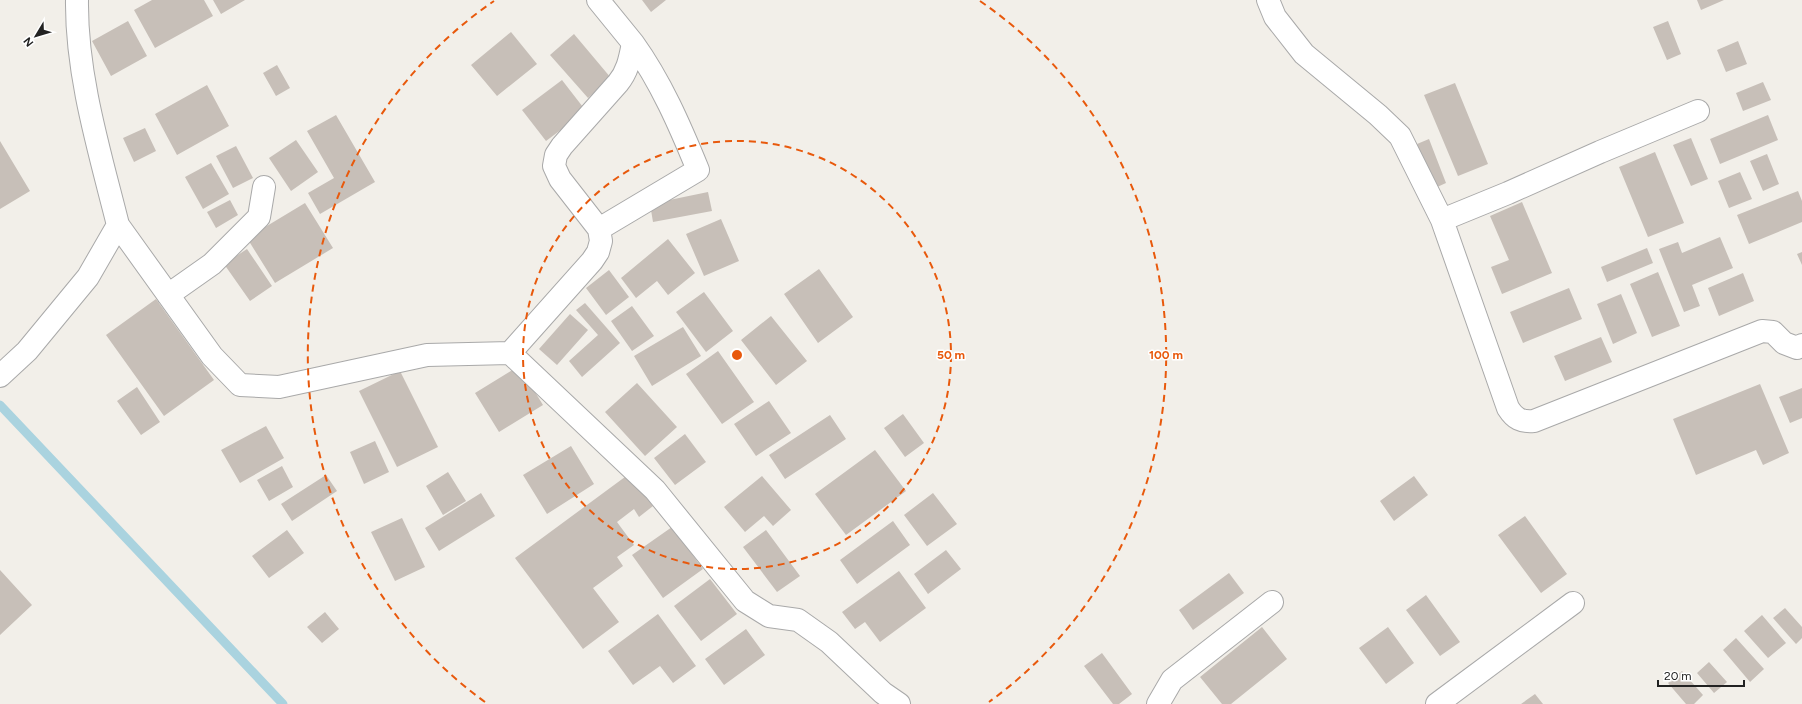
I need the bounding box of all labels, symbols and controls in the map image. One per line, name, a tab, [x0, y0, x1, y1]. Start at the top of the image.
north arrow	[16, 16, 56, 56]
text: N	[21, 34, 36, 49]
centre of rings	[730, 348, 744, 362]
text: 50 m	[937, 348, 965, 362]
text: 100 m	[1149, 348, 1183, 362]
scale bar	[1658, 662, 1744, 688]
text: 20 m	[1664, 669, 1692, 683]

